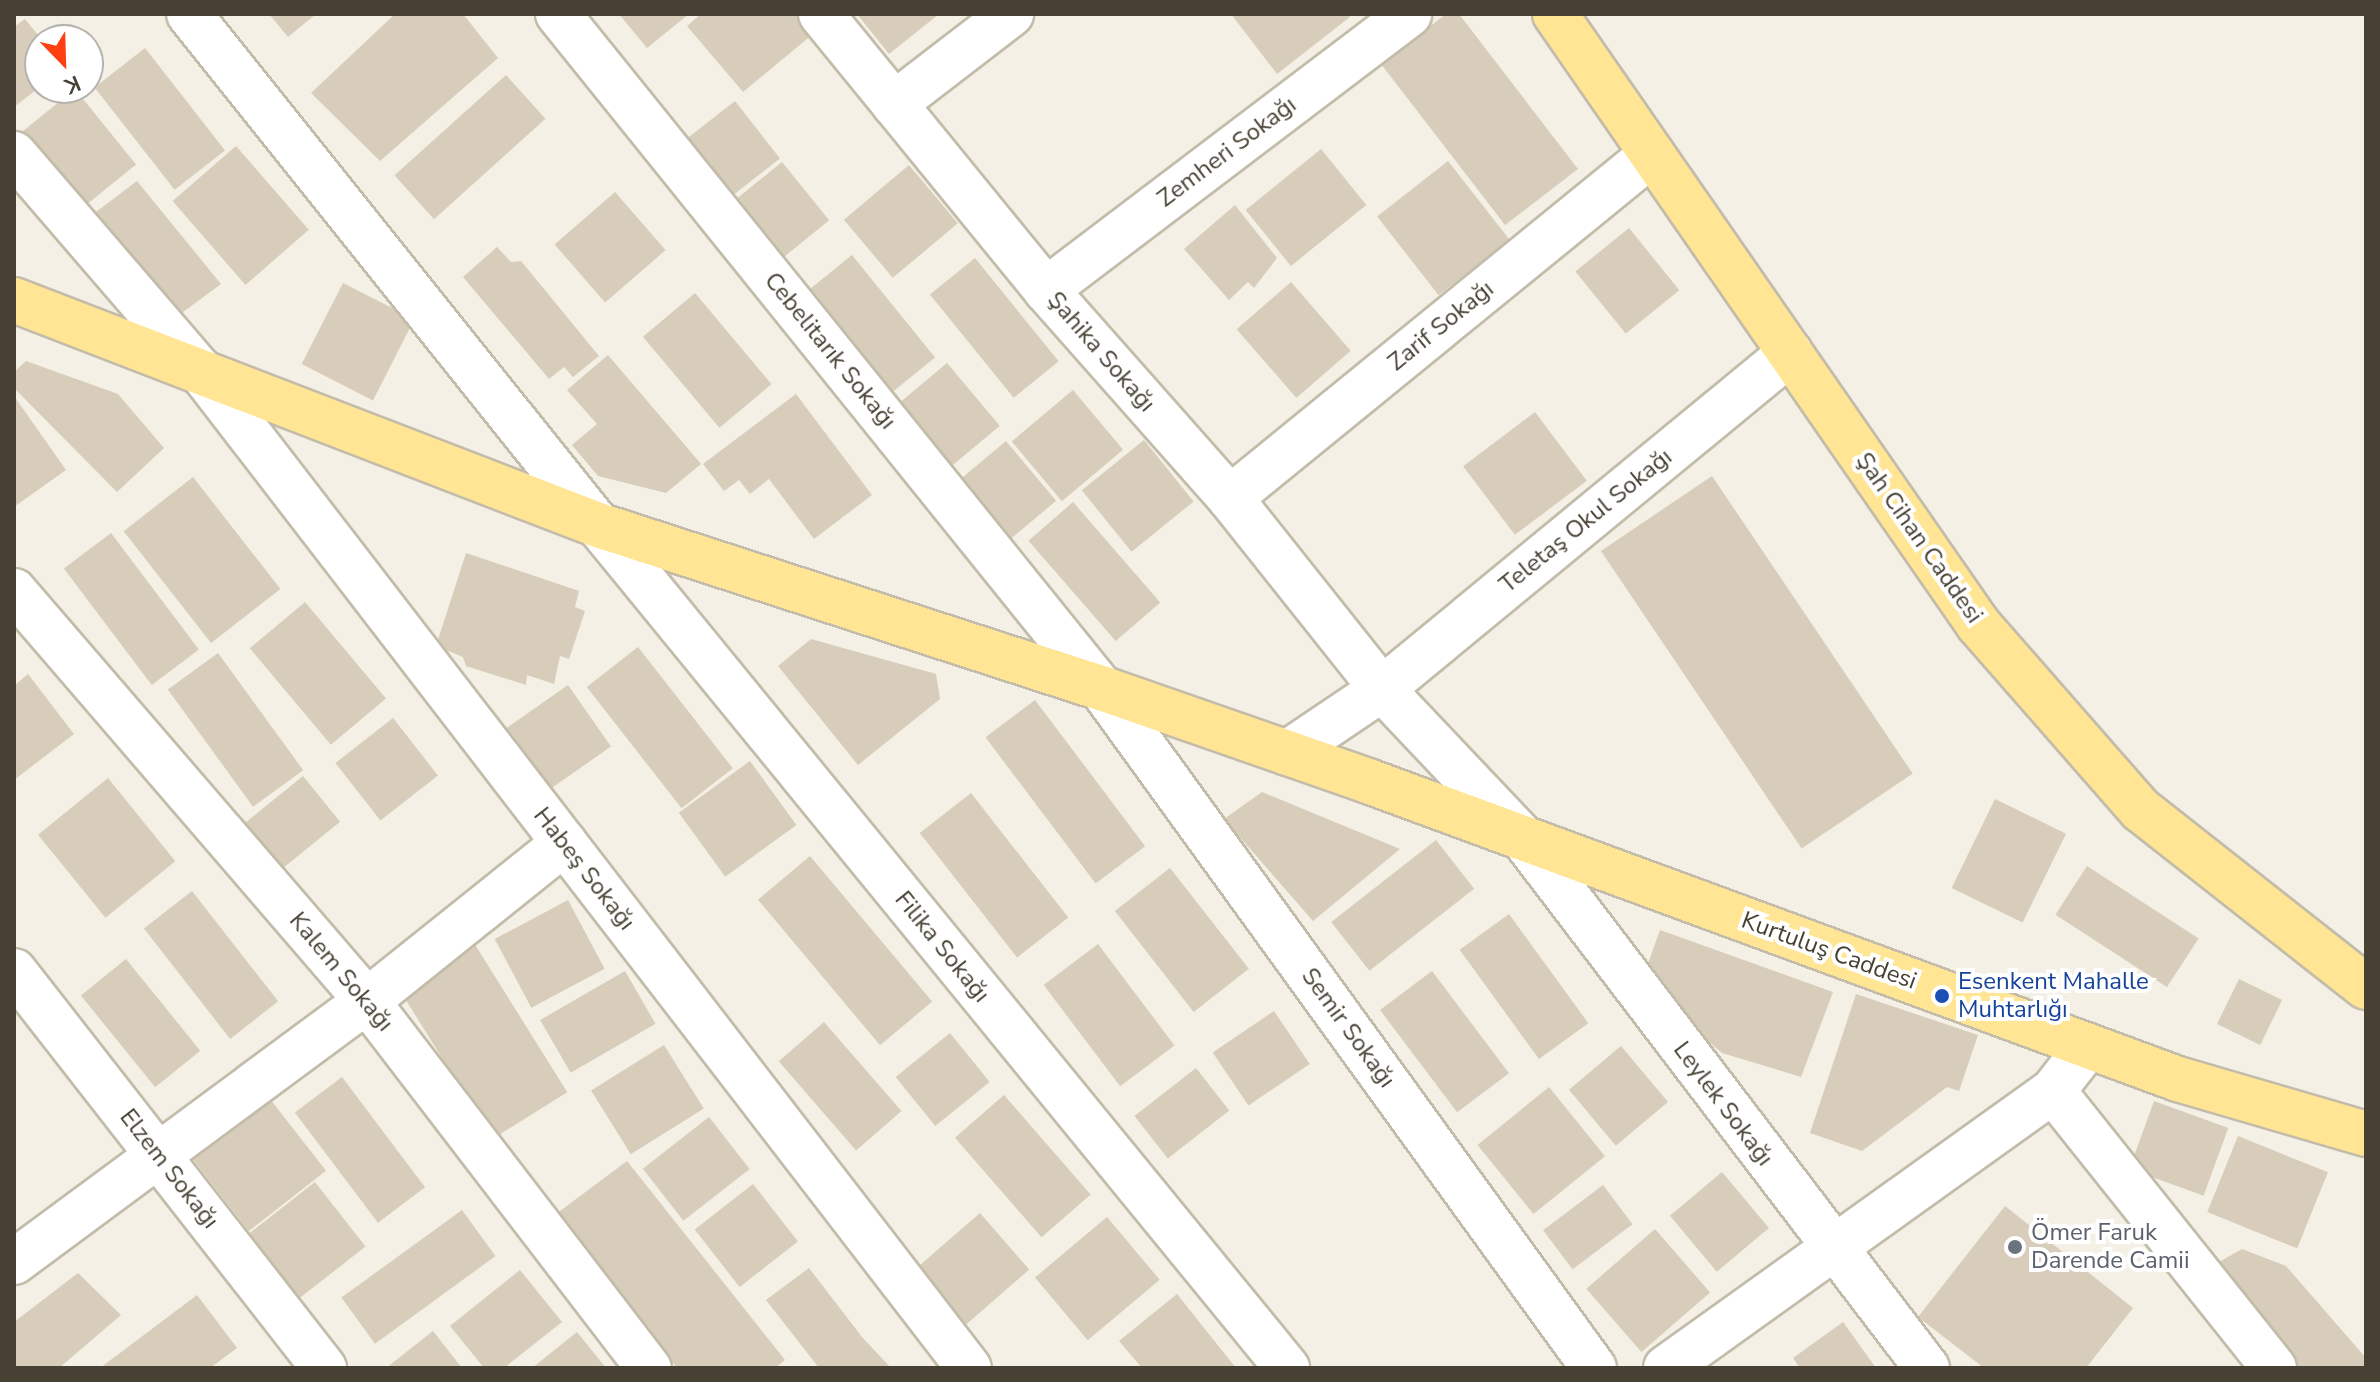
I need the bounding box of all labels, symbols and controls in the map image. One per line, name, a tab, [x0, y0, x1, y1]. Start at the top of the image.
north arrow	[24, 24, 104, 104]
text: K	[60, 68, 85, 101]
street label: Zemheri Sokağı	[1152, 91, 1302, 213]
street label: Cebelitarık Sokağı	[758, 267, 902, 435]
street label: Zarif Sokağı	[1382, 275, 1500, 377]
street label: Şahika Sokağı	[1041, 286, 1161, 418]
street label: Teletaş Okul Sokağı	[1494, 443, 1678, 599]
street label: Şah Cihan Caddesi	[1849, 447, 1989, 629]
street label: Habeş Sokağı	[527, 802, 641, 936]
street label: Filika Sokağı	[888, 886, 996, 1008]
street label: Kurtuluş Caddesi	[1738, 906, 1920, 996]
street label: Kalem Sokağı	[283, 907, 399, 1037]
street label: Semir Sokağı	[1295, 963, 1401, 1093]
place label: Esenkent Mahalle Muhtarlığı	[1958, 968, 2149, 1024]
marker: Esenkent Mahalle Muhtarlığı	[1933, 987, 1951, 1005]
street label: Leylek Sokağı	[1667, 1036, 1779, 1172]
street label: Elzem Sokağı	[113, 1103, 225, 1235]
place label: Ömer Faruk Darende Camii	[2031, 1219, 2189, 1275]
marker: Ömer Faruk Darende Camii	[2006, 1238, 2024, 1256]

